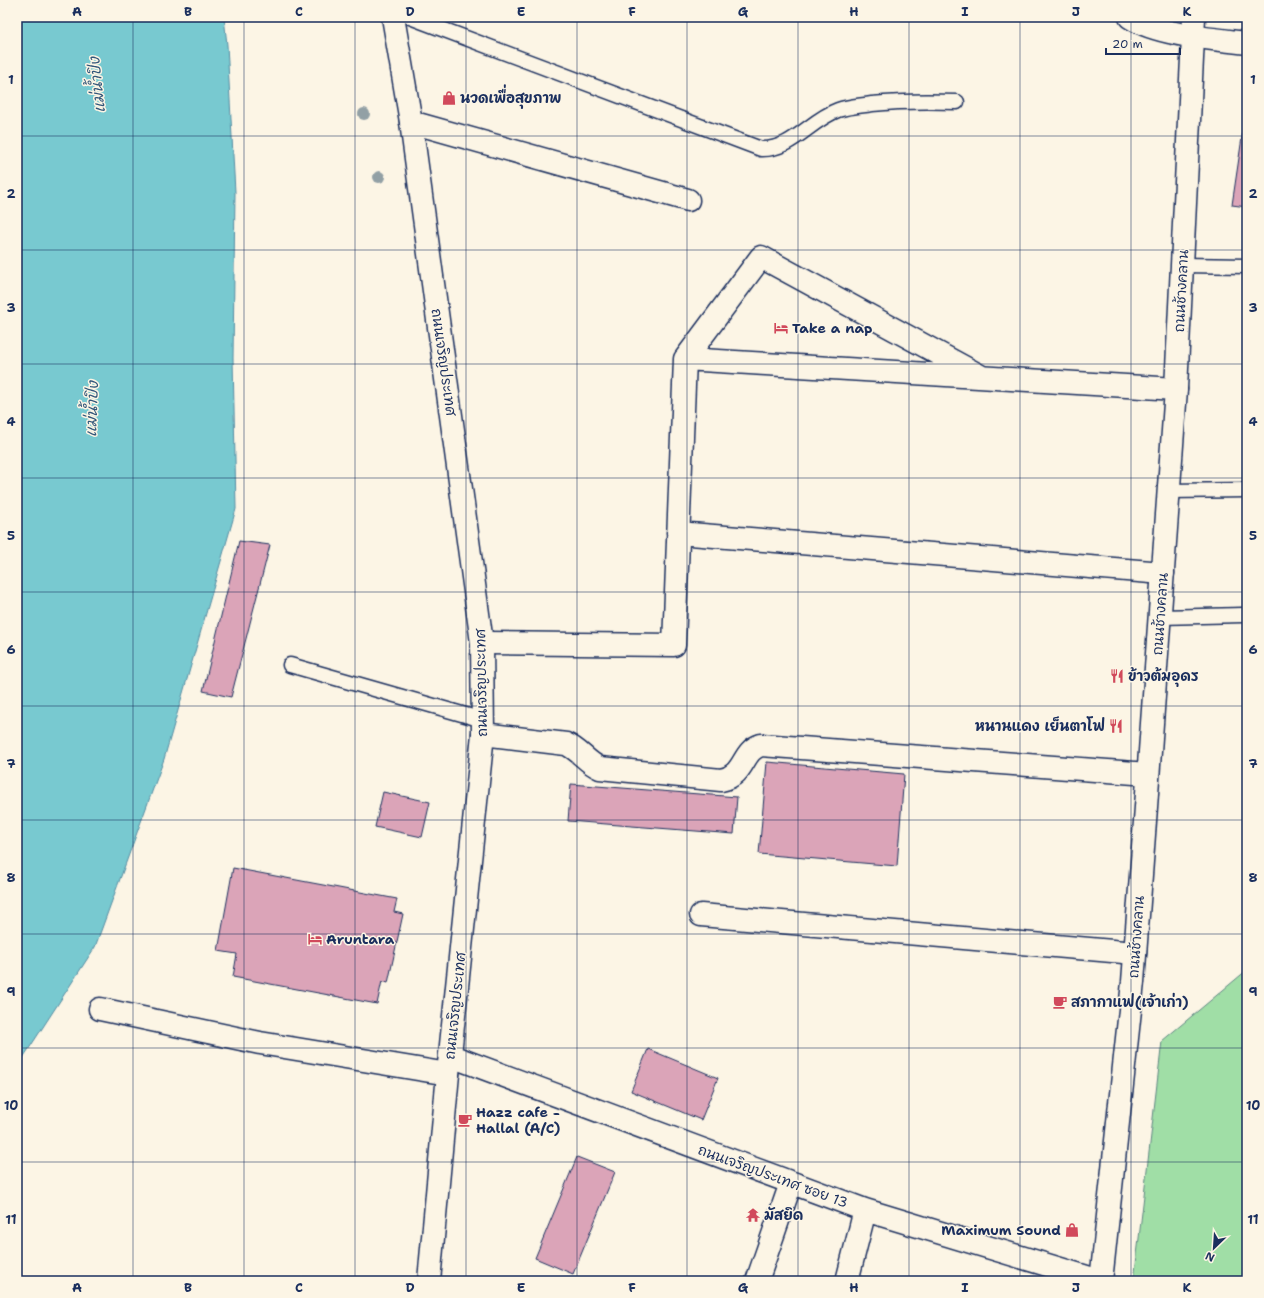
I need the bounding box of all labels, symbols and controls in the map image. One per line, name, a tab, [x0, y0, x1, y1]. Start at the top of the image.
text: A	[72, 3, 82, 20]
text: B	[184, 3, 192, 20]
text: C	[295, 3, 303, 20]
text: D	[405, 3, 415, 20]
text: E	[517, 3, 526, 20]
text: F	[628, 3, 636, 20]
text: G	[738, 3, 749, 20]
text: H	[849, 3, 859, 20]
text: I	[961, 3, 969, 20]
text: J	[1072, 3, 1080, 20]
text: K	[1183, 3, 1192, 20]
scale bar	[1106, 30, 1180, 56]
text: 20 m	[1112, 36, 1143, 52]
water label: แม่น้ำปิง	[80, 55, 110, 114]
text: 1	[8, 71, 14, 88]
text: 1	[1250, 71, 1256, 88]
place label: นวดเพื่อสุขภาพ	[460, 84, 561, 109]
shop icon: นวดเพื่อสุขภาพ	[441, 90, 457, 106]
text: 2	[6, 185, 16, 202]
text: 2	[1248, 185, 1258, 202]
street label: ถนนช้างคลาน	[1170, 249, 1192, 333]
text: 3	[6, 299, 16, 316]
text: 3	[1248, 299, 1258, 316]
street label: ถนนเจริญประเทศ	[428, 307, 461, 418]
place label: Take a nap	[792, 319, 872, 337]
hotel icon: Take a nap	[773, 320, 789, 336]
water label: แม่น้ำปิง	[77, 379, 103, 437]
text: 4	[6, 413, 16, 430]
text: 4	[1248, 413, 1258, 430]
text: 5	[7, 527, 15, 544]
text: 5	[1249, 527, 1257, 544]
street label: ถนนช้างคลาน	[1148, 572, 1172, 656]
street label: ถนนเจริญประเทศ	[471, 627, 491, 737]
text: 6	[6, 641, 16, 658]
text: 6	[1248, 641, 1258, 658]
place label: ข้าวต้มอุดร	[1128, 666, 1199, 687]
restaurant icon: ข้าวต้มอุดร	[1109, 668, 1125, 684]
place label: หนานแดง เย็นตาโฟ	[975, 716, 1105, 735]
restaurant icon: หนานแดง เย็นตาโฟ	[1108, 718, 1124, 734]
text: 7	[6, 755, 16, 772]
text: 7	[1248, 755, 1258, 772]
text: 8	[6, 869, 16, 886]
text: 8	[1248, 869, 1258, 886]
street label: ถนนช้างคลาน	[1124, 895, 1148, 979]
place label: Aruntara	[326, 930, 395, 948]
hotel icon: Aruntara	[307, 931, 323, 947]
street label: ถนนเจริญประเทศ	[440, 950, 470, 1061]
text: 9	[6, 983, 16, 1000]
text: 9	[1248, 983, 1258, 1000]
place label: สภากาแฟ(เจ้าเก่า)	[1071, 992, 1189, 1011]
cafe icon: สภากาแฟ(เจ้าเก่า)	[1052, 994, 1068, 1010]
text: 10	[4, 1097, 18, 1114]
text: 10	[1246, 1097, 1260, 1114]
place label: Hazz cafe - Hallal (A/C)	[476, 1103, 560, 1137]
cafe icon: Hazz cafe - Hallal (A/C)	[457, 1112, 473, 1128]
street label: ถนนเจริญประเทศ ซอย 13	[696, 1140, 850, 1212]
place label: มัสยิด	[764, 1206, 803, 1224]
temple icon: มัสยิด	[745, 1207, 761, 1223]
text: 11	[5, 1211, 17, 1228]
text: 11	[1247, 1211, 1259, 1228]
place label: Maximum Sound	[941, 1221, 1061, 1239]
shop icon: Maximum Sound	[1064, 1222, 1080, 1238]
north arrow	[1194, 1228, 1234, 1268]
text: N	[1203, 1248, 1217, 1265]
text: A	[72, 1279, 82, 1296]
text: B	[184, 1279, 192, 1296]
text: C	[295, 1279, 303, 1296]
text: D	[405, 1279, 415, 1296]
text: E	[517, 1279, 526, 1296]
text: F	[628, 1279, 636, 1296]
text: G	[738, 1279, 749, 1296]
text: H	[849, 1279, 859, 1296]
text: I	[961, 1279, 969, 1296]
text: J	[1072, 1279, 1080, 1296]
text: K	[1183, 1279, 1192, 1296]

